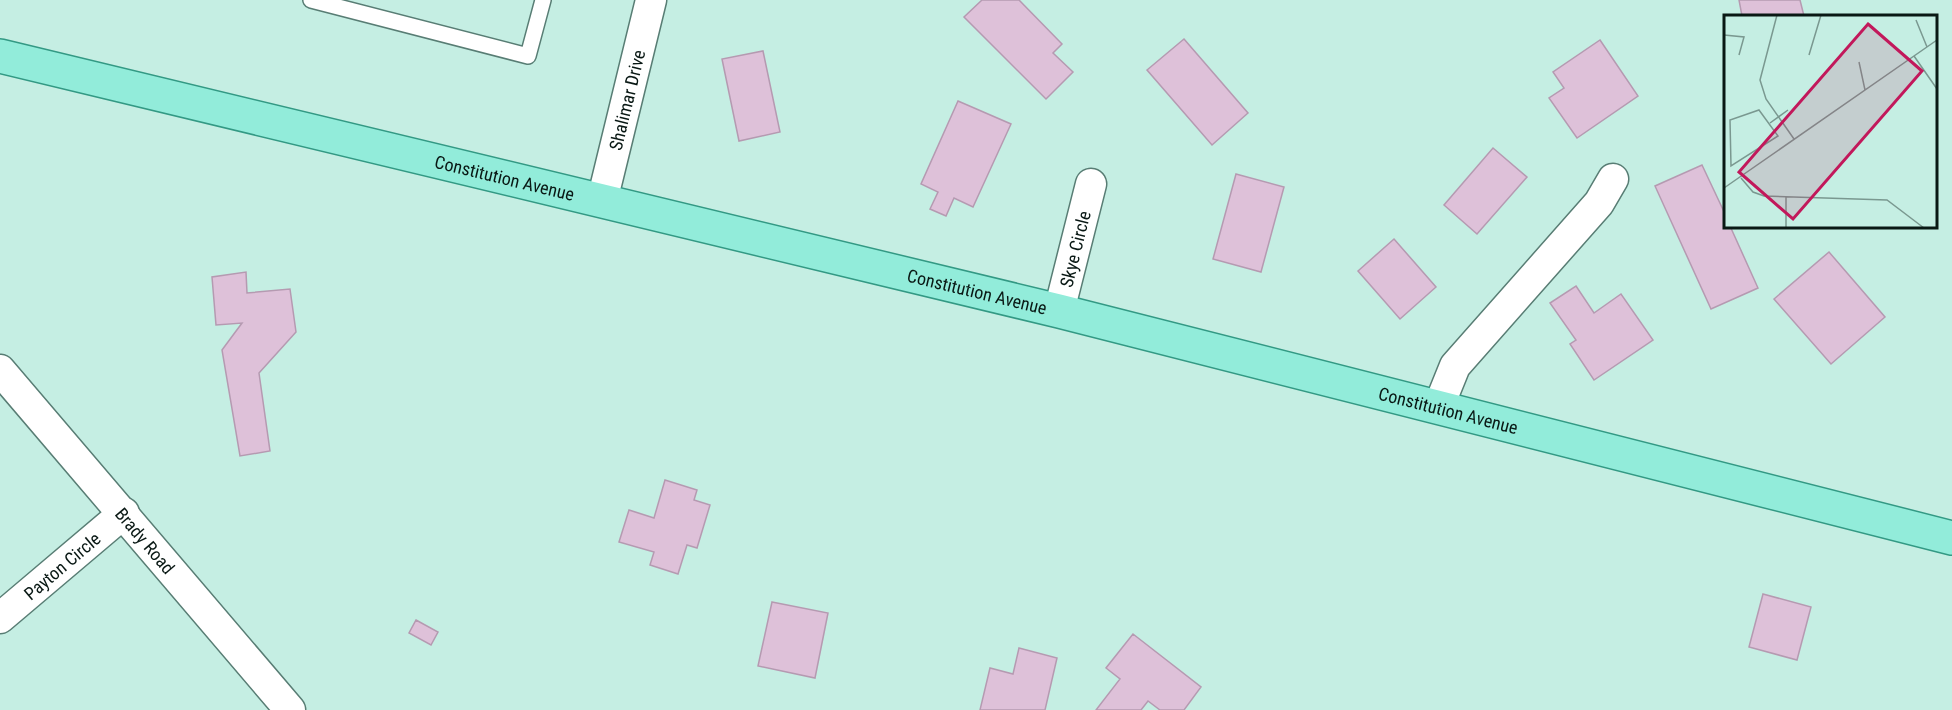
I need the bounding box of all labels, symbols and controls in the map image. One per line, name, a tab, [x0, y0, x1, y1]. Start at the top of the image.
inset map	[1724, 15, 1937, 228]
street label: Shalimar Drive	[604, 48, 649, 152]
street label: Constitution Avenue	[433, 151, 577, 204]
street label: Skye Circle	[1055, 209, 1094, 289]
street label: Constitution Avenue	[905, 264, 1049, 318]
street label: Constitution Avenue	[1377, 382, 1520, 438]
street label: Brady Road	[111, 503, 179, 578]
street label: Payton Circle	[19, 527, 104, 604]

